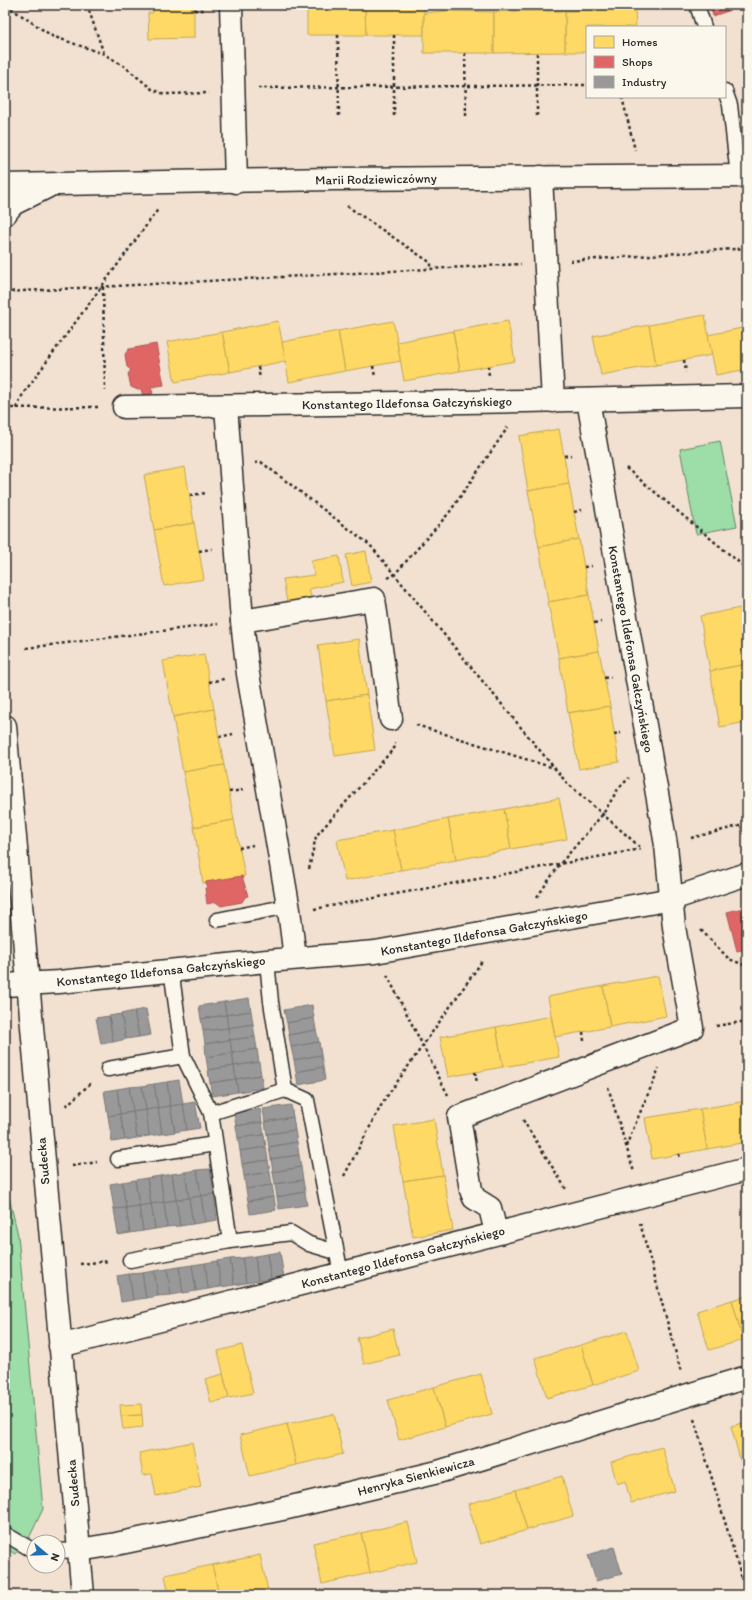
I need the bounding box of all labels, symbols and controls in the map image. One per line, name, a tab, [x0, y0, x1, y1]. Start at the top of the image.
legend	[586, 26, 726, 98]
text: Homes	[622, 35, 658, 49]
text: Shops	[622, 55, 653, 69]
text: Industry	[622, 75, 667, 89]
street label: Marii Rodziewiczówny	[315, 170, 437, 188]
street label: Konstantego Ildefonsa Gałczyńskiego	[302, 394, 512, 412]
street label: Konstantego Ildefonsa Gałczyńskiego	[605, 544, 657, 754]
street label: Konstantego Ildefonsa Gałczyńskiego	[379, 907, 589, 959]
street label: Konstantego Ildefonsa Gałczyńskiego	[56, 953, 267, 989]
street label: Sudecka	[33, 1137, 53, 1185]
street label: Konstantego Ildefonsa Gałczyńskiego	[300, 1222, 507, 1291]
street label: Henryka Sienkiewicza	[356, 1453, 477, 1499]
street label: Sudecka	[63, 1459, 83, 1507]
north arrow	[26, 1534, 66, 1574]
text: N	[48, 1551, 62, 1563]

